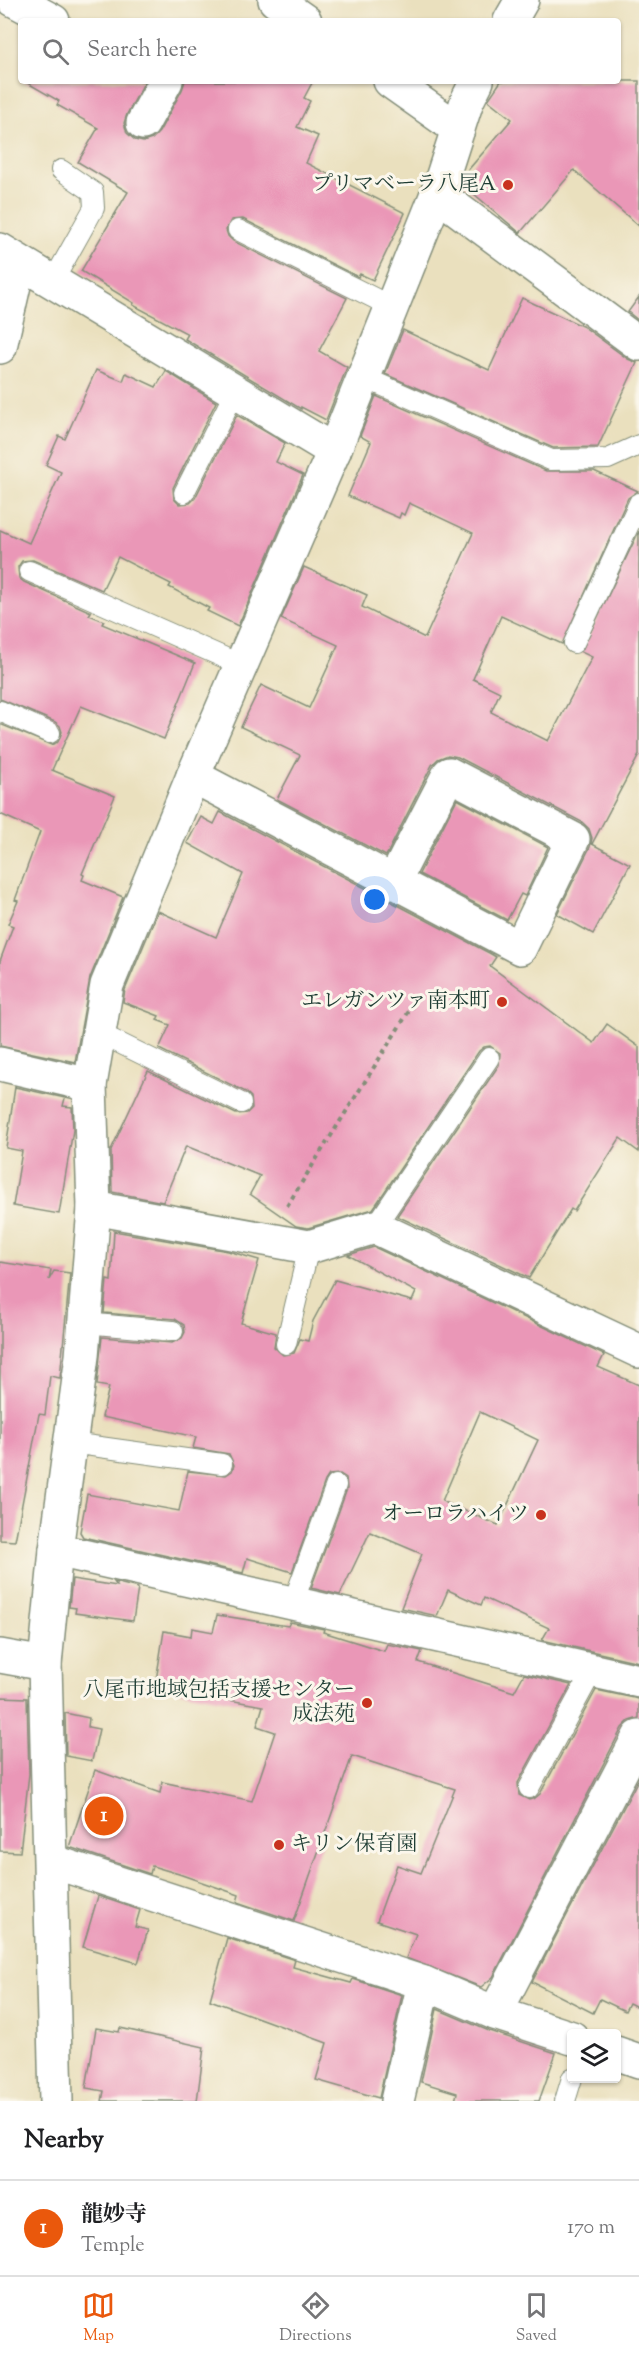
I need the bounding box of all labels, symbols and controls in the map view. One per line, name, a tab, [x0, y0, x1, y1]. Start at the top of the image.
search box	[18, 18, 621, 84]
icon: search	[39, 35, 72, 68]
text: Search here	[87, 35, 197, 67]
place label: プリマベーラ八尾A	[312, 170, 496, 200]
marker: プリマベーラ八尾A	[501, 178, 515, 192]
your location	[360, 885, 389, 914]
place label: エレガンツァ南本町	[301, 987, 490, 1017]
marker: エレガンツァ南本町	[495, 995, 509, 1009]
place label: オーロラハイツ	[382, 1500, 529, 1530]
marker: オーロラハイツ	[534, 1508, 548, 1522]
place label: 八尾市地域包括支援センター 成法苑	[83, 1676, 355, 1730]
marker: 八尾市地域包括支援センター 成法苑	[360, 1696, 374, 1710]
pin: 1	[84, 1794, 124, 1838]
place label: キリン保育園	[291, 1830, 417, 1860]
marker: キリン保育園	[272, 1838, 286, 1852]
map controls	[567, 2029, 621, 2083]
button: layers	[567, 2029, 621, 2083]
text: Nearby	[24, 2122, 104, 2159]
text: 龍妙寺	[81, 2200, 147, 2232]
text: 1	[40, 2214, 47, 2243]
text: 170 m	[567, 2214, 615, 2243]
text: Temple	[81, 2232, 145, 2261]
tab: Map	[82, 2289, 115, 2348]
tab: Directions	[279, 2289, 352, 2348]
tab: Saved	[516, 2289, 557, 2348]

